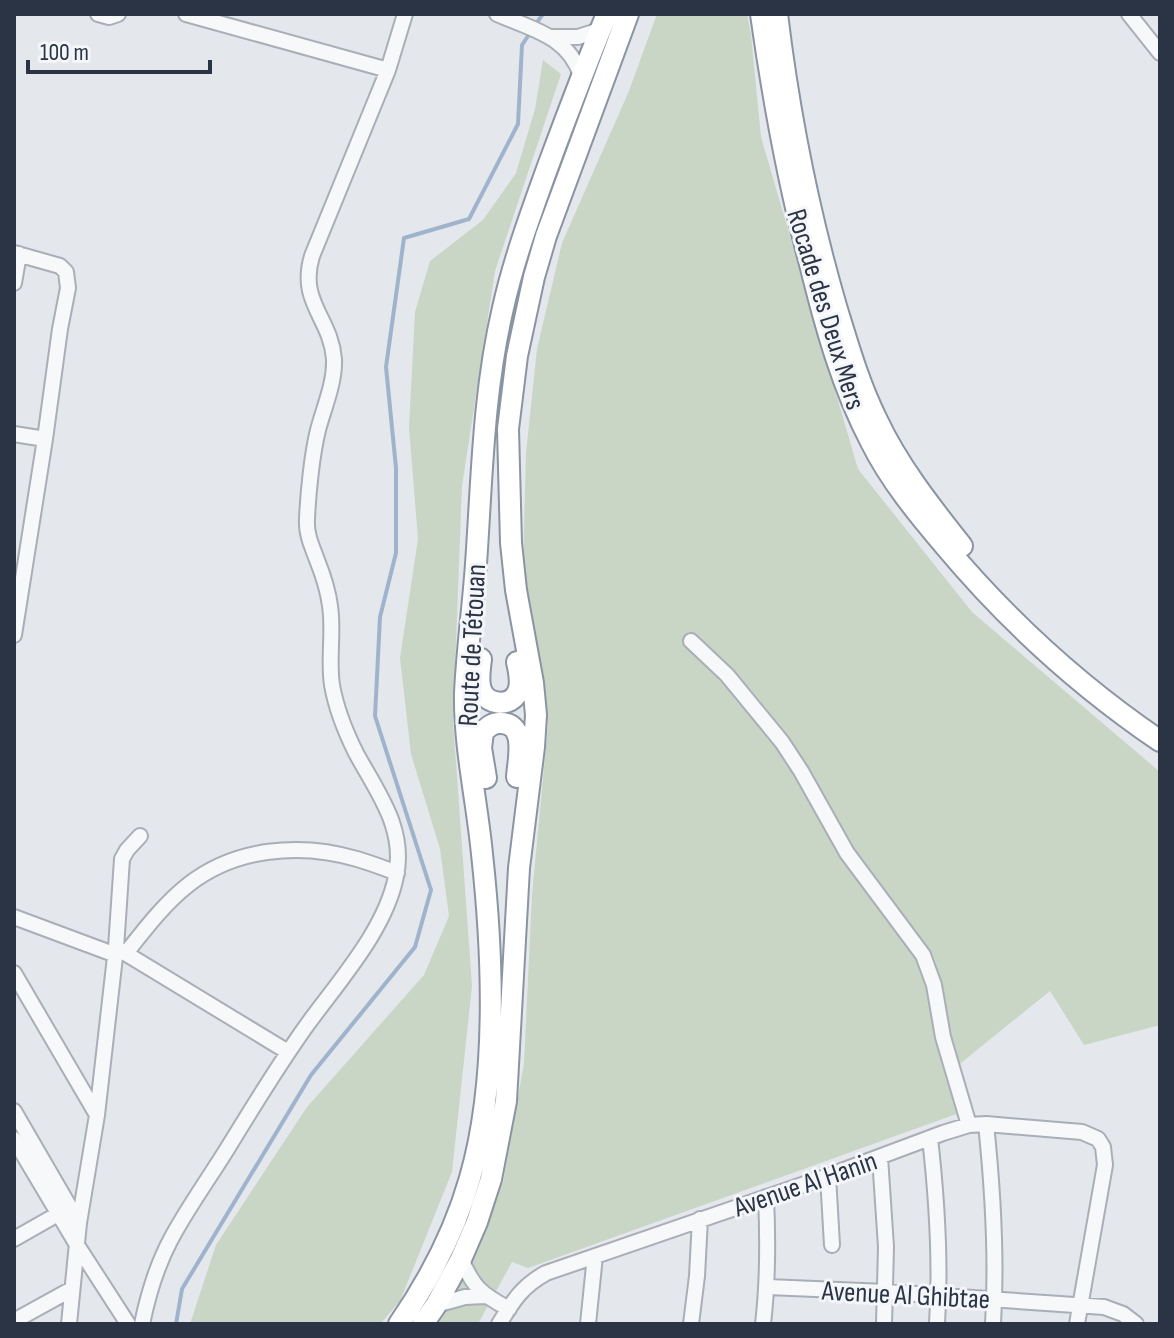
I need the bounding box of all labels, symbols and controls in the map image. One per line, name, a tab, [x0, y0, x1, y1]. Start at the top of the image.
scale bar	[28, 24, 210, 74]
text: 100 m	[40, 38, 89, 67]
street label: Rocade des Deux Mers	[779, 205, 872, 414]
street label: Route de Tétouan	[452, 563, 493, 727]
street label: Avenue Al Hanin	[729, 1145, 881, 1225]
street label: Avenue Al Ghibtae	[820, 1275, 991, 1316]

